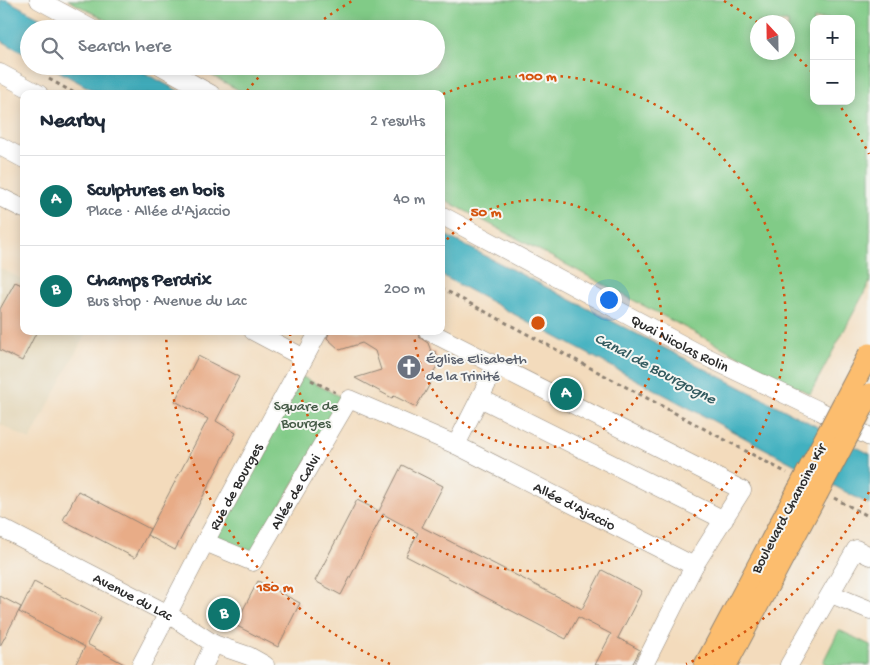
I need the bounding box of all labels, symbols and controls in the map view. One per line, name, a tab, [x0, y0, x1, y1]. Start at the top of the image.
north arrow	[750, 15, 795, 60]
map controls	[810, 15, 855, 105]
button: +	[810, 15, 855, 60]
search box	[20, 20, 445, 75]
icon: search	[38, 34, 66, 62]
text: Search here	[78, 36, 172, 59]
button: −	[810, 60, 855, 105]
text: 100 m	[518, 68, 557, 86]
text: Nearby	[40, 110, 105, 135]
text: 2 results	[370, 113, 425, 132]
text: Sculptures en bois	[87, 180, 224, 203]
text: A	[51, 191, 61, 210]
text: 40 m	[393, 191, 425, 210]
text: Place · Allée d'Ajaccio	[87, 203, 230, 222]
text: 50 m	[471, 204, 502, 222]
text: Champs Perdrix	[87, 270, 211, 293]
text: B	[52, 281, 60, 300]
text: 200 m	[384, 281, 425, 300]
your location	[596, 287, 622, 313]
text: Bus stop · Avenue du Lac	[87, 293, 246, 312]
street label: Quai Nicolas Rolin	[627, 311, 731, 377]
centre of rings	[529, 314, 547, 332]
water label: Canal de Bourgogne	[590, 330, 719, 410]
place label: Église Elisabeth de la Trinité	[426, 351, 527, 386]
church icon: Église Elisabeth de la Trinité	[396, 354, 422, 380]
pin: A	[550, 375, 582, 413]
park label: Square de Bourges	[274, 398, 338, 433]
street label: Rue de Bourges	[206, 440, 268, 534]
street label: Boulevard Chanoine Kir	[748, 440, 832, 578]
street label: Allée de Calvi	[267, 451, 325, 533]
street label: Allée d'Ajaccio	[530, 479, 618, 536]
street label: Avenue du Lac	[89, 570, 176, 626]
text: 150 m	[256, 579, 294, 597]
pin: B	[208, 595, 240, 633]

